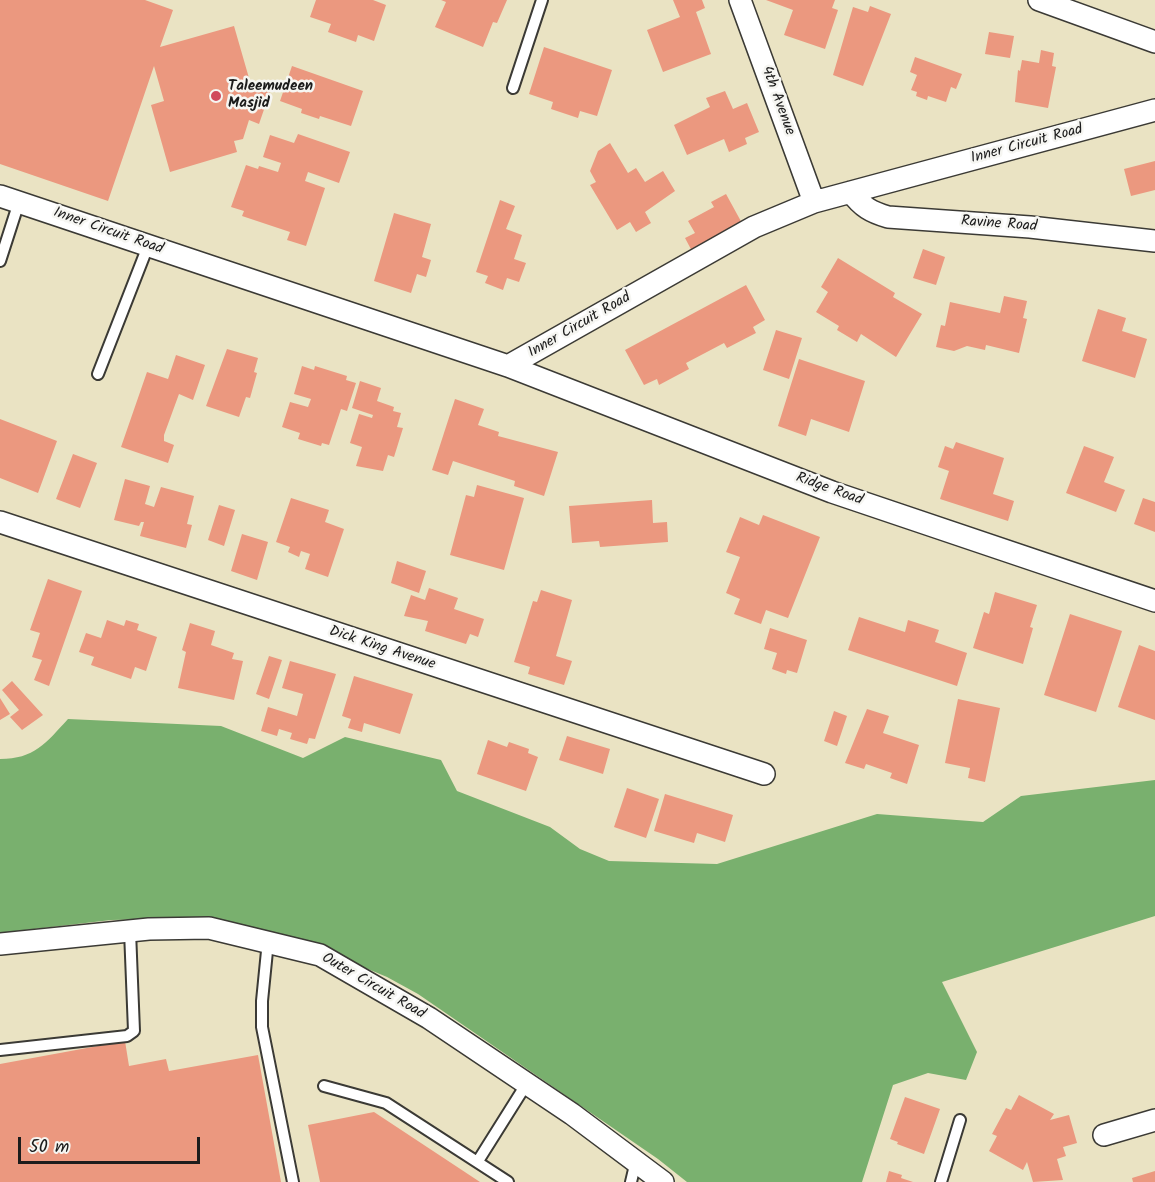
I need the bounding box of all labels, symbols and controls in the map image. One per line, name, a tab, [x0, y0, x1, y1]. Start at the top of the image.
street label: 4th Avenue	[756, 64, 798, 138]
place label: Taleemudeen Masjid	[228, 78, 313, 113]
marker: Taleemudeen Masjid	[209, 89, 223, 103]
street label: Inner Circuit Road	[969, 121, 1085, 169]
street label: Inner Circuit Road	[51, 205, 165, 259]
street label: Ravine Road	[960, 213, 1038, 237]
street label: Inner Circuit Road	[526, 289, 634, 363]
street label: Ridge Road	[793, 470, 865, 510]
street label: Dick King Avenue	[327, 623, 437, 675]
street label: Outer Circuit Road	[318, 950, 428, 1024]
scale bar	[21, 1125, 202, 1163]
text: 50 m	[29, 1133, 69, 1162]

